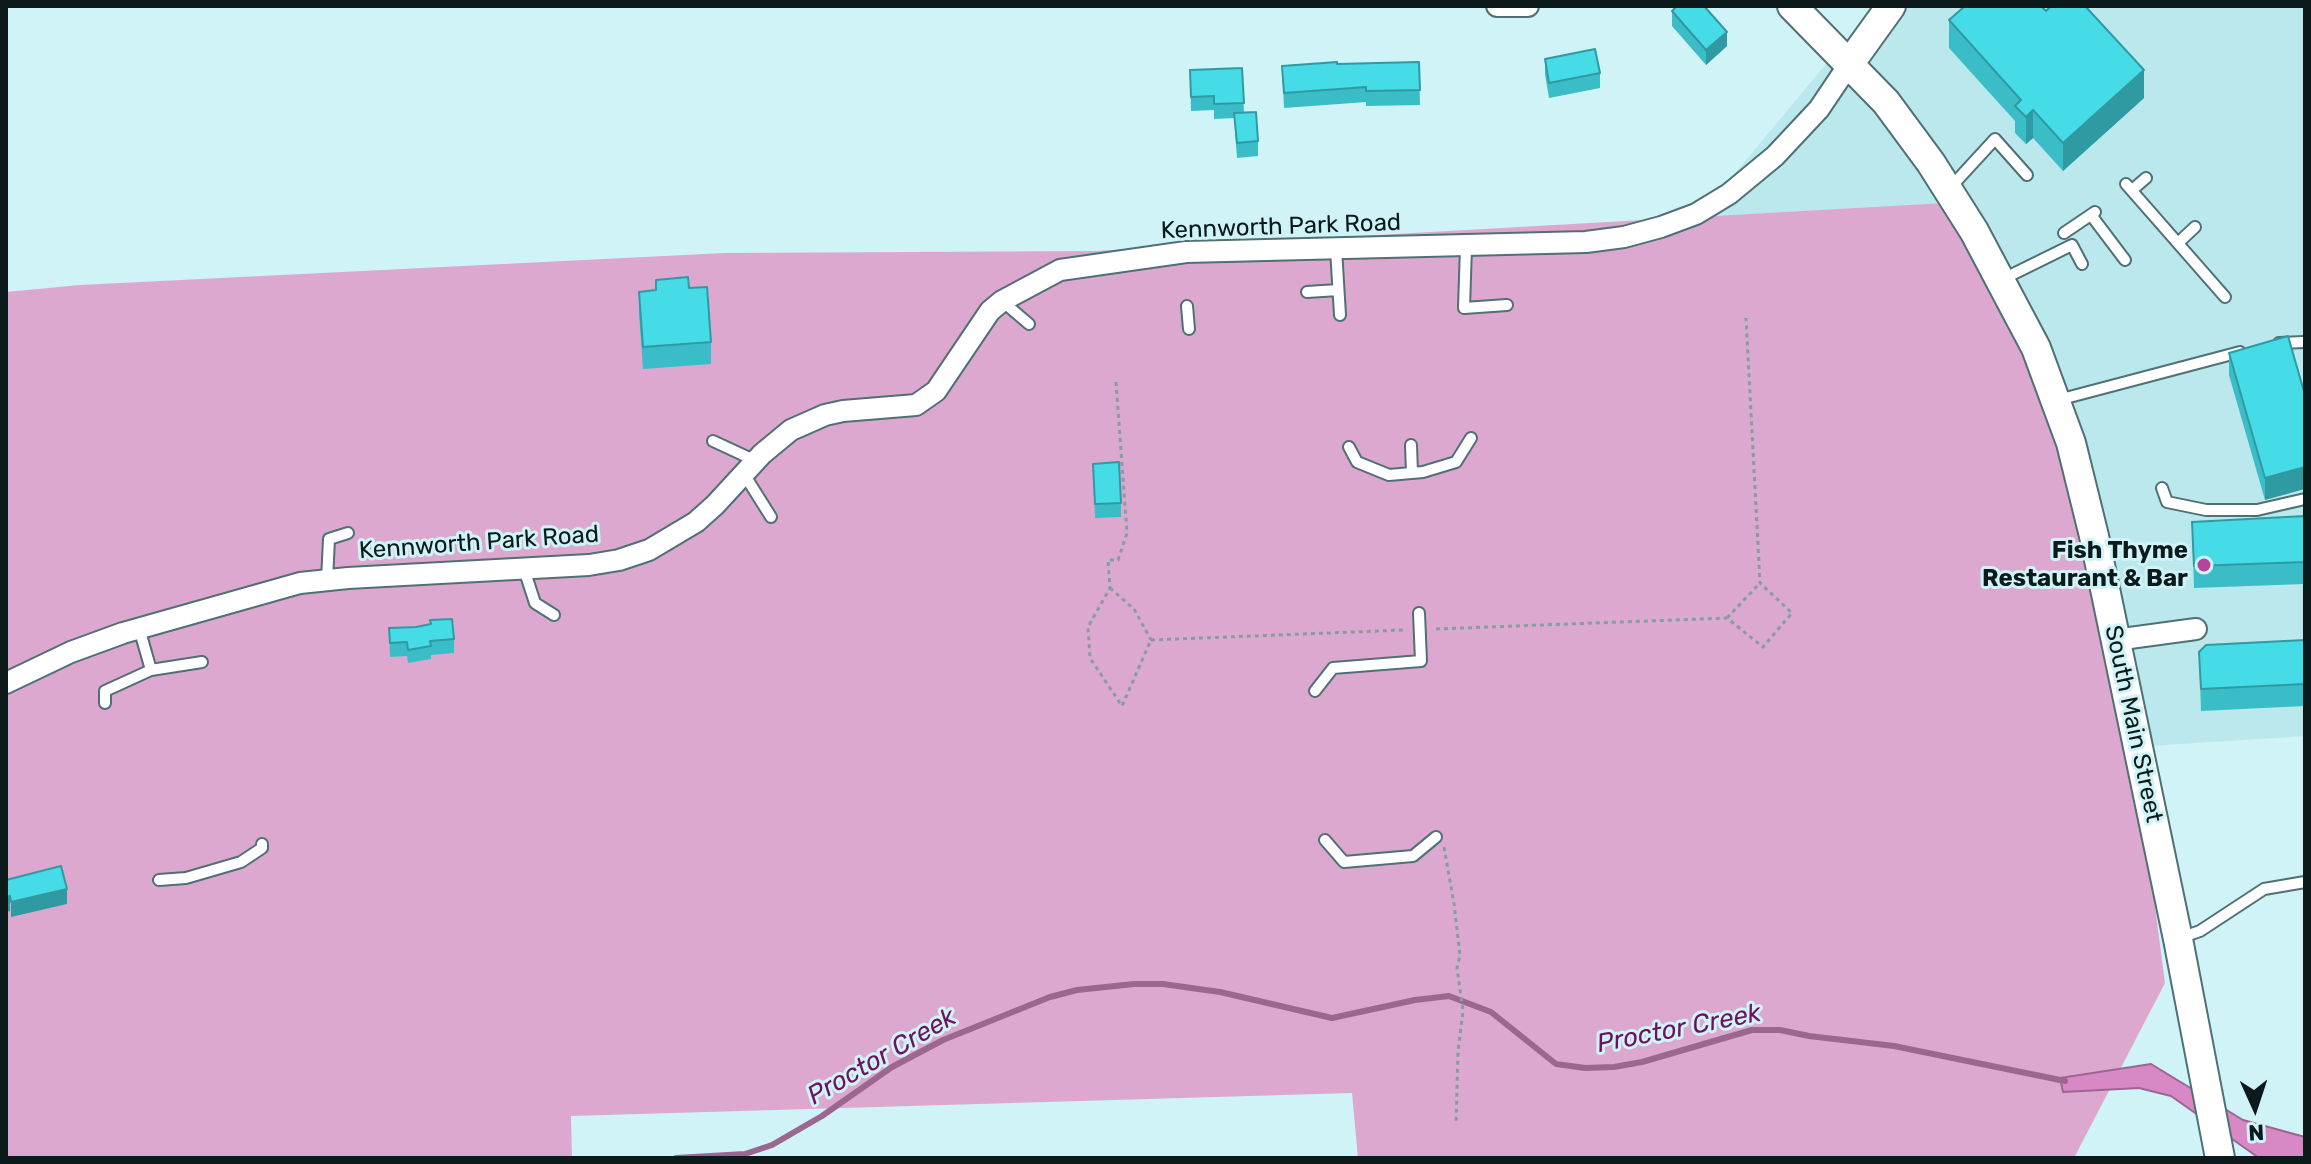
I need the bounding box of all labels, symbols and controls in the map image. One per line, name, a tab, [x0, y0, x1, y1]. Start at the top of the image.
street label: Kennworth Park Road	[1160, 208, 1402, 246]
street label: Kennworth Park Road	[358, 520, 600, 566]
place label: Fish Thyme Restaurant & Bar	[1982, 537, 2188, 593]
marker: Fish Thyme Restaurant & Bar	[2195, 556, 2213, 574]
street label: South Main Street	[2098, 623, 2168, 825]
water label: Proctor Creek	[1594, 998, 1764, 1060]
water label: Proctor Creek	[802, 1002, 962, 1112]
north arrow	[2215, 1068, 2295, 1148]
text: N	[2248, 1119, 2265, 1146]

